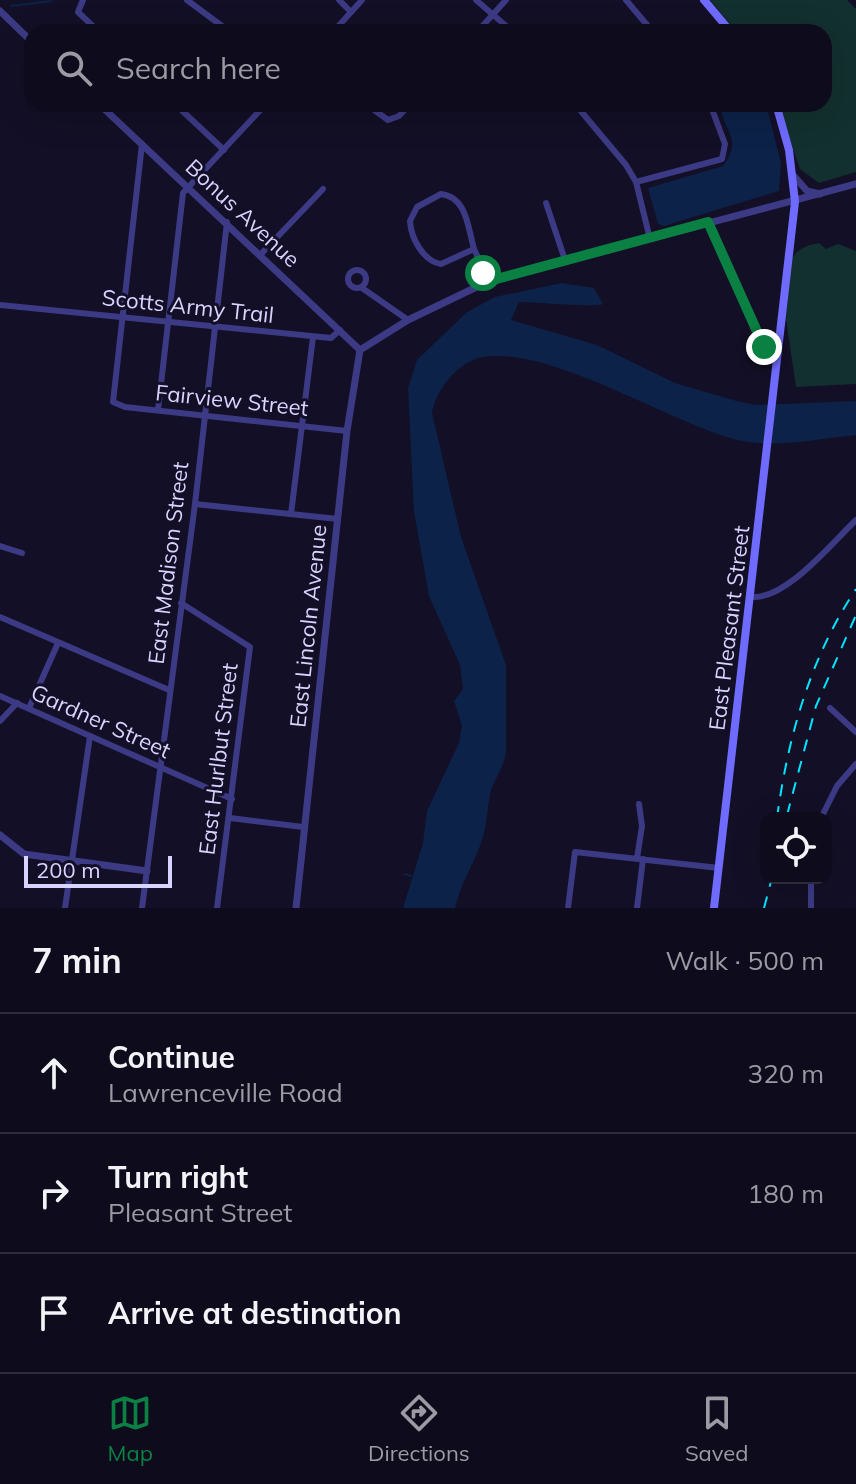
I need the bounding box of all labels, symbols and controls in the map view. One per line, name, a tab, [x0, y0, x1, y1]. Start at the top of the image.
search box	[24, 24, 832, 112]
icon: search	[52, 46, 96, 90]
text: Search here	[116, 49, 281, 87]
street label: Bonus Avenue	[180, 153, 306, 273]
route start	[465, 255, 501, 291]
street label: Scotts Army Trail	[101, 283, 275, 329]
route end	[746, 329, 782, 365]
street label: Fairview Street	[154, 378, 310, 422]
street label: East Madison Street	[142, 460, 194, 666]
street label: East Lincoln Avenue	[283, 523, 333, 729]
street label: East Pleasant Street	[703, 524, 755, 732]
street label: East Hurlbut Street	[192, 661, 244, 857]
street label: Gardner Street	[27, 678, 175, 764]
map controls	[760, 812, 832, 884]
button: locate	[760, 812, 832, 884]
scale bar	[24, 852, 172, 888]
text: 200 m	[36, 856, 101, 884]
text: 7 min	[32, 939, 122, 982]
text: Walk · 500 m	[665, 944, 824, 977]
text: Continue	[108, 1038, 235, 1076]
icon: ahead	[32, 1051, 76, 1095]
text: 320 m	[748, 1057, 824, 1090]
text: Lawrenceville Road	[108, 1076, 343, 1109]
text: Turn right	[108, 1158, 248, 1196]
icon: right	[32, 1171, 76, 1215]
text: 180 m	[748, 1177, 824, 1210]
text: Pleasant Street	[108, 1196, 292, 1229]
icon: arrive	[32, 1291, 76, 1335]
text: Arrive at destination	[108, 1294, 402, 1332]
tab: Map	[108, 1391, 153, 1467]
tab: Directions	[368, 1391, 470, 1467]
tab: Saved	[685, 1391, 748, 1467]

